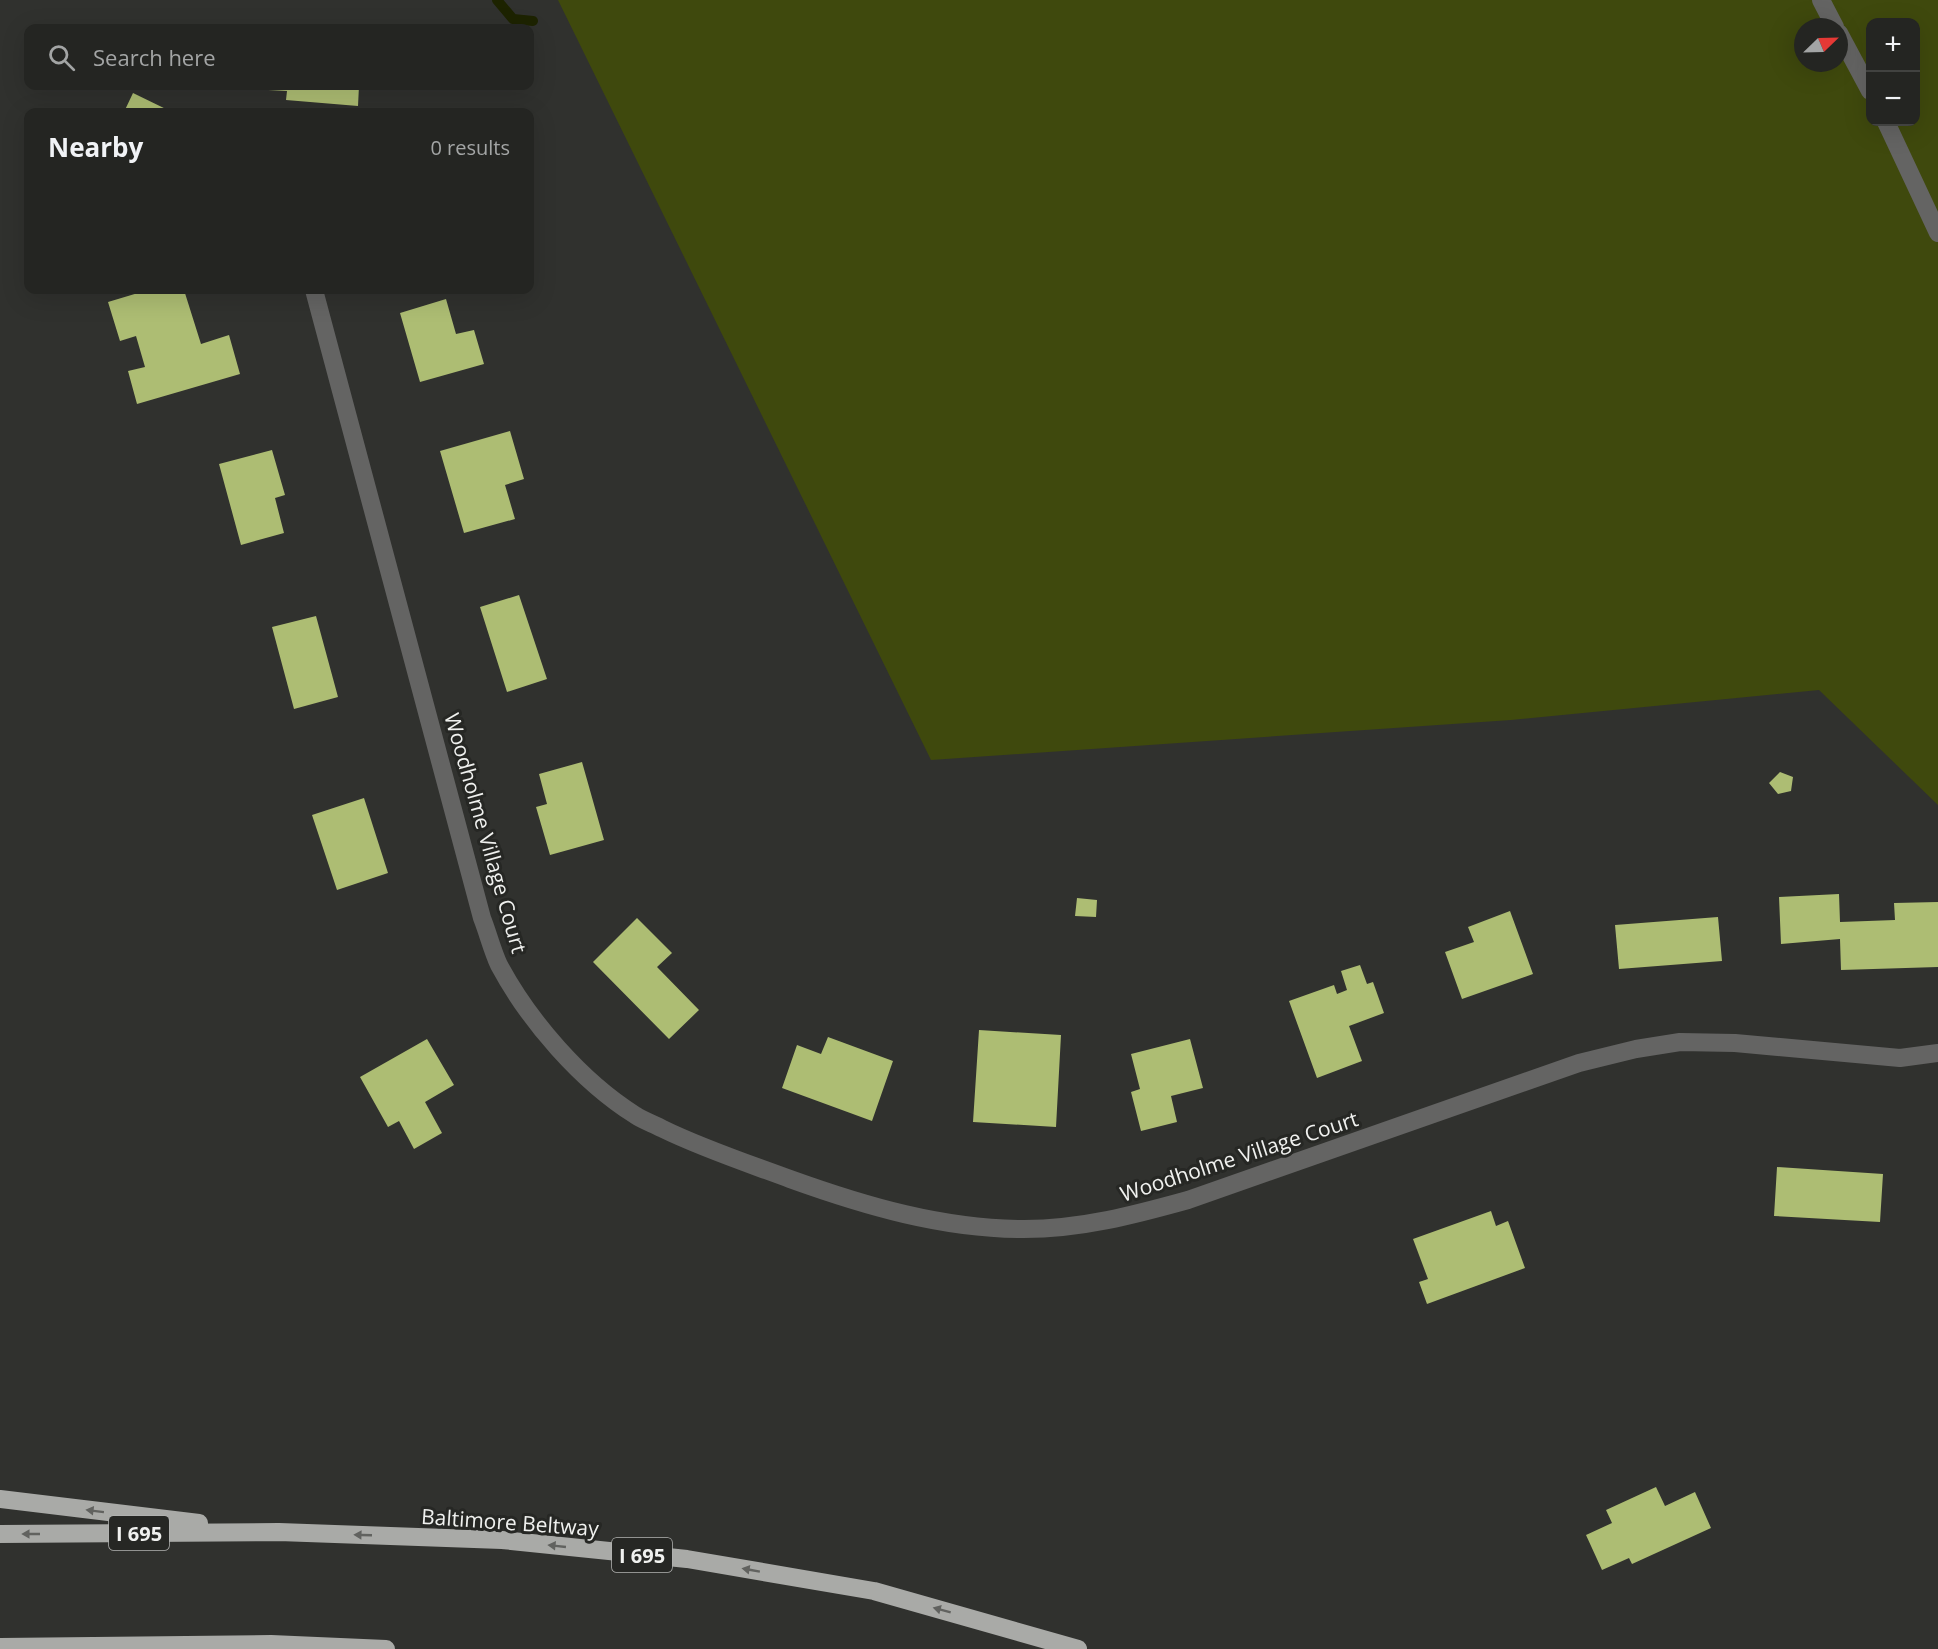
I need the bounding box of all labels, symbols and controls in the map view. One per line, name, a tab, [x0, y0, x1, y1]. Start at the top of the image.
north arrow	[1794, 18, 1848, 72]
map controls	[1866, 18, 1920, 126]
button: +	[1866, 18, 1920, 72]
search box	[24, 24, 534, 90]
icon: search	[45, 41, 78, 74]
text: Search here	[93, 42, 216, 72]
button: −	[1866, 72, 1920, 126]
text: Nearby	[48, 129, 143, 165]
text: 0 results	[430, 134, 510, 161]
street label: Woodholme Village Court	[438, 710, 534, 956]
street label: Woodholme Village Court	[1116, 1104, 1362, 1208]
street label: Baltimore Beltway	[420, 1502, 600, 1542]
one-way arrow	[86, 1506, 105, 1515]
road number: I 695	[109, 1516, 169, 1550]
one-way arrow	[22, 1529, 41, 1538]
one-way arrow	[353, 1531, 372, 1540]
road number: I 695	[612, 1538, 672, 1572]
one-way arrow	[548, 1541, 567, 1551]
one-way arrow	[741, 1565, 760, 1574]
one-way arrow	[932, 1605, 950, 1614]

